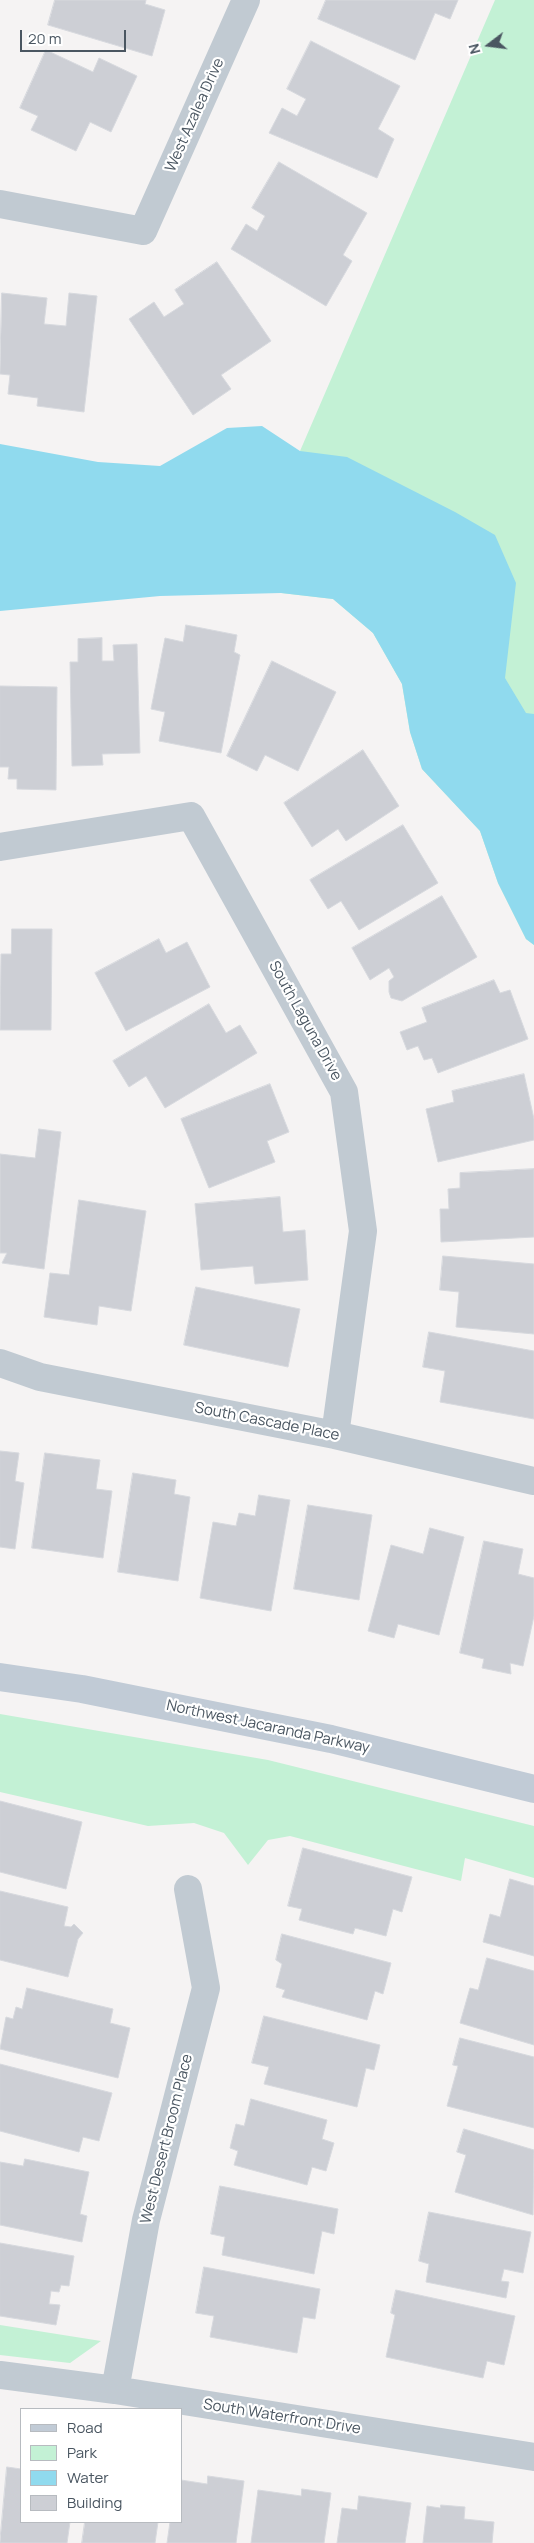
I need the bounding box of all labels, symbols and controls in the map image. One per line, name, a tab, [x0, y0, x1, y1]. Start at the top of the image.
scale bar	[22, 20, 129, 52]
north arrow	[464, 20, 514, 70]
text: 20 m	[28, 28, 61, 49]
text: N	[464, 42, 485, 56]
street label: West Azalea Drive	[162, 55, 228, 175]
street label: South Laguna Drive	[265, 958, 345, 1084]
street label: South Cascade Place	[193, 1399, 341, 1445]
street label: Northwest Jacaranda Parkway	[165, 1697, 371, 1757]
street label: West Desert Broom Place	[137, 2052, 197, 2226]
street label: South Waterfront Drive	[202, 2396, 362, 2438]
legend	[20, 2408, 182, 2523]
text: Road	[67, 2417, 103, 2438]
text: Park	[67, 2442, 97, 2463]
text: Water	[67, 2467, 109, 2488]
text: Building	[67, 2492, 122, 2513]

